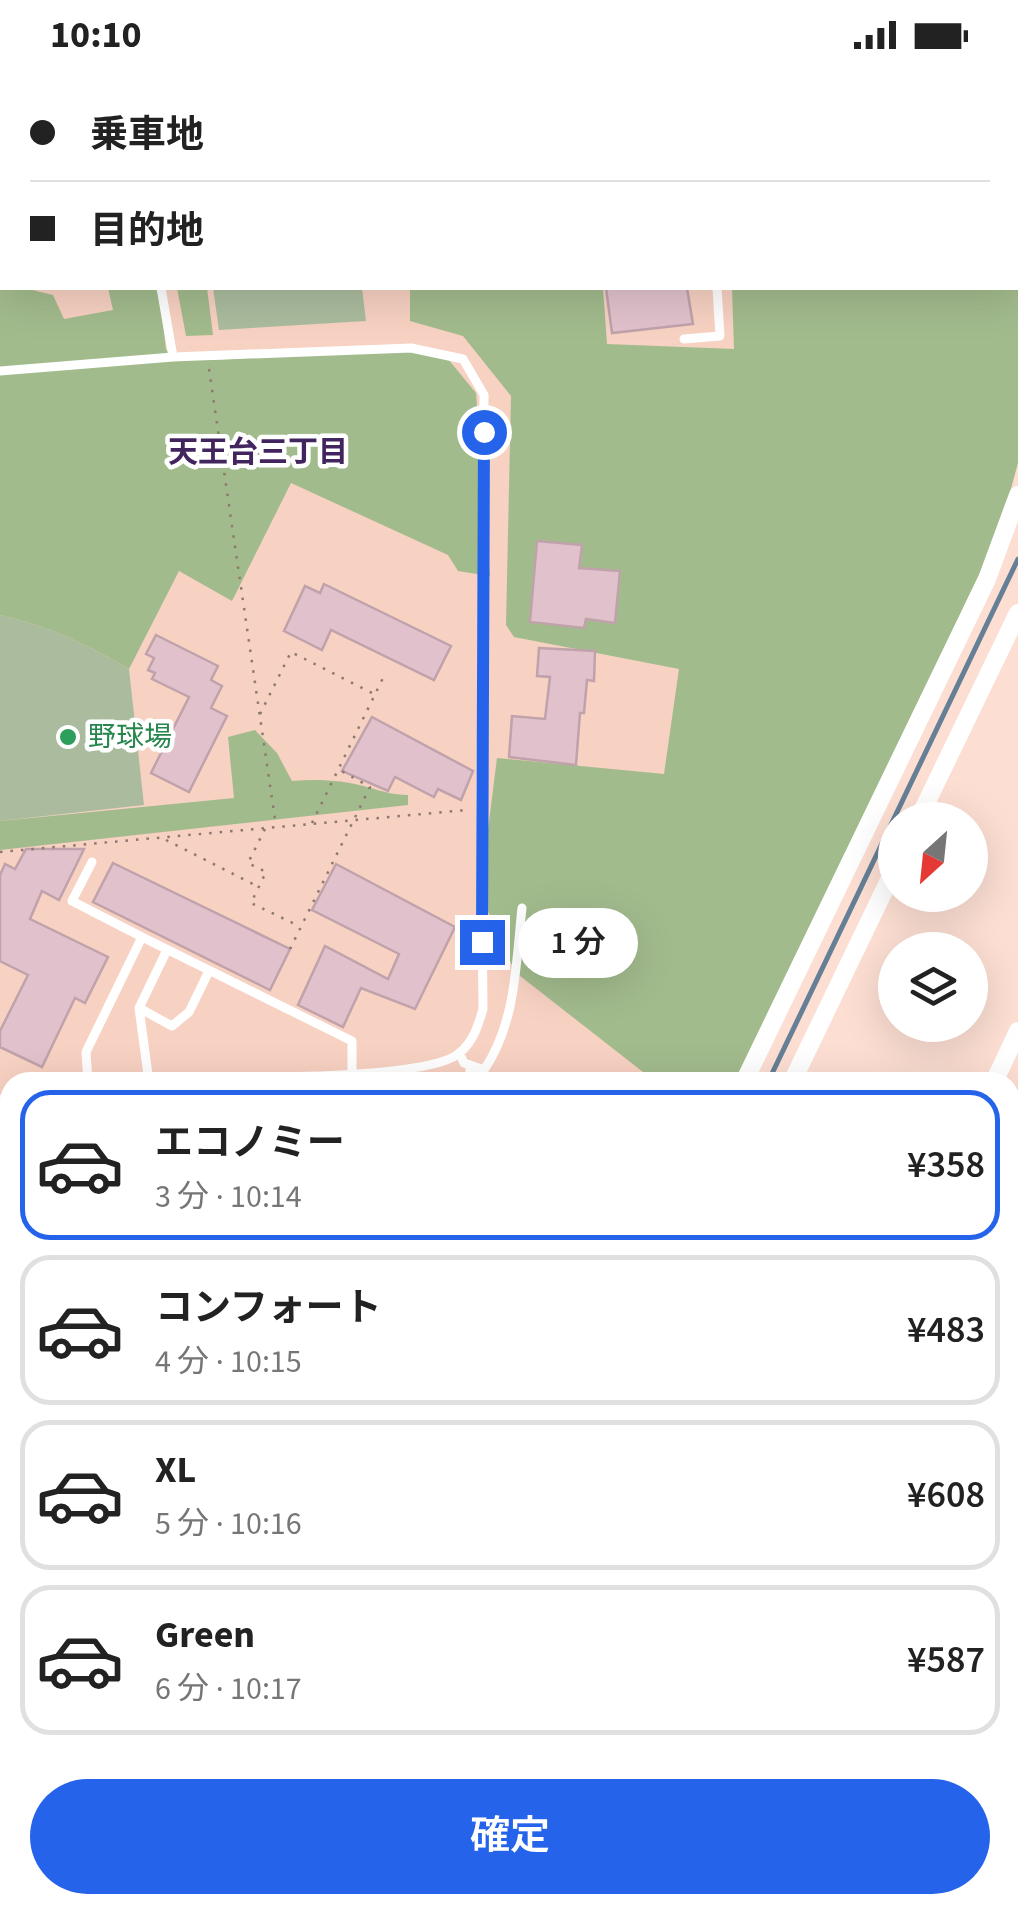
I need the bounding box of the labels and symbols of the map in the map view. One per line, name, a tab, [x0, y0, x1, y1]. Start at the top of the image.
route start	[462, 410, 507, 455]
district label: 天王台三丁目	[168, 431, 348, 474]
place label: 野球場	[88, 717, 172, 757]
marker: 野球場	[57, 726, 79, 748]
north arrow	[878, 802, 988, 912]
callout: 1 分	[517, 907, 637, 977]
route end	[460, 920, 505, 965]

